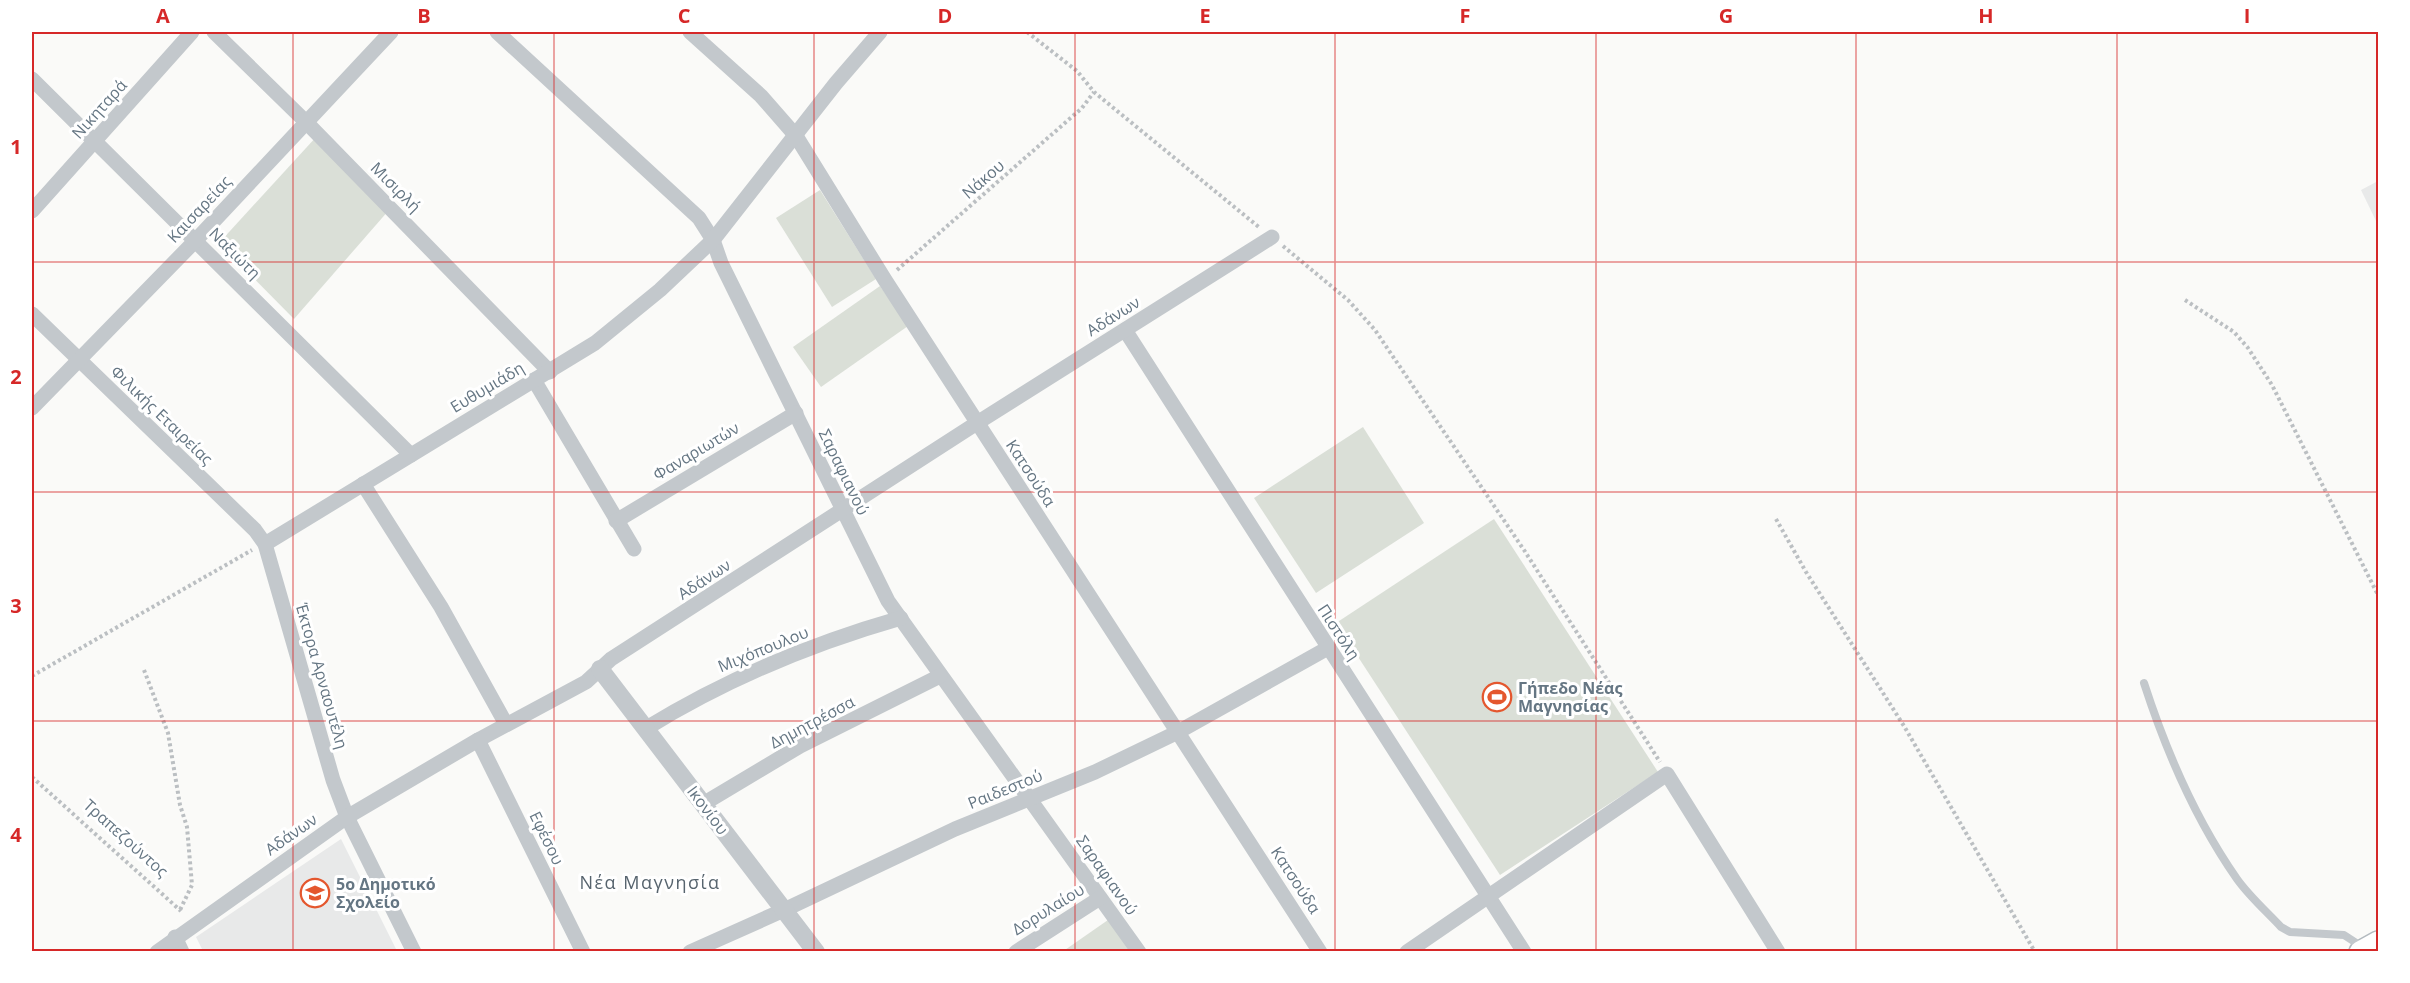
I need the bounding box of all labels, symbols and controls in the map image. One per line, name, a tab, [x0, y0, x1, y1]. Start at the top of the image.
text: A	[156, 2, 170, 29]
text: B	[417, 2, 431, 29]
text: C	[678, 2, 691, 29]
text: D	[938, 2, 952, 29]
text: E	[1199, 2, 1211, 29]
text: F	[1460, 2, 1470, 29]
text: G	[1719, 2, 1733, 29]
text: H	[1978, 2, 1994, 29]
text: I	[2244, 2, 2250, 29]
street label: Νικηταρά	[67, 75, 132, 143]
text: 1	[10, 133, 22, 160]
street label: Νάκου	[957, 154, 1009, 204]
street label: Μισιρλή	[366, 157, 426, 217]
street label: Καισαρείας	[162, 170, 236, 247]
street label: Ναξιώτη	[204, 222, 266, 284]
street label: Αδάνων	[1082, 291, 1144, 341]
street label: Ευθυμιάδη	[446, 356, 528, 418]
street label: Φιλικής Εταιρείας	[106, 361, 218, 470]
text: 2	[10, 363, 22, 390]
street label: Φαναριωτών	[649, 416, 744, 485]
street label: Σαραφιανού	[814, 425, 874, 519]
street label: Κατσούδα	[1001, 435, 1061, 511]
street label: Αδάνων	[673, 553, 735, 604]
text: 3	[10, 592, 22, 619]
street label: Έκτορα Αρναουτέλη	[290, 600, 353, 751]
street label: Πιστόλη	[1313, 600, 1365, 664]
street label: Μιχόπουλου	[714, 621, 812, 677]
place label: Γήπεδο Νέας Μαγνησίας	[1518, 677, 1622, 717]
sports icon: Γήπεδο Νέας Μαγνησίας	[1481, 681, 1513, 713]
street label: Δημητρέσσα	[766, 690, 858, 754]
street label: Ραιδεστού	[964, 764, 1046, 814]
street label: Ικονίου	[682, 781, 734, 839]
street label: Τραπεζούντος	[79, 794, 173, 882]
street label: Εφέσου	[525, 807, 569, 869]
street label: Αδάνων	[260, 808, 322, 860]
text: 4	[10, 821, 22, 848]
street label: Σαραφιανού	[1071, 831, 1143, 919]
street label: Κατσούδα	[1266, 842, 1326, 918]
district label: Νέα Μαγνησία	[579, 870, 721, 894]
place label: 5ο Δημοτικό Σχολείο	[336, 873, 436, 913]
school or university icon: 5ο Δημοτικό Σχολείο	[299, 877, 331, 909]
street label: Δορυλαίου	[1008, 878, 1088, 940]

